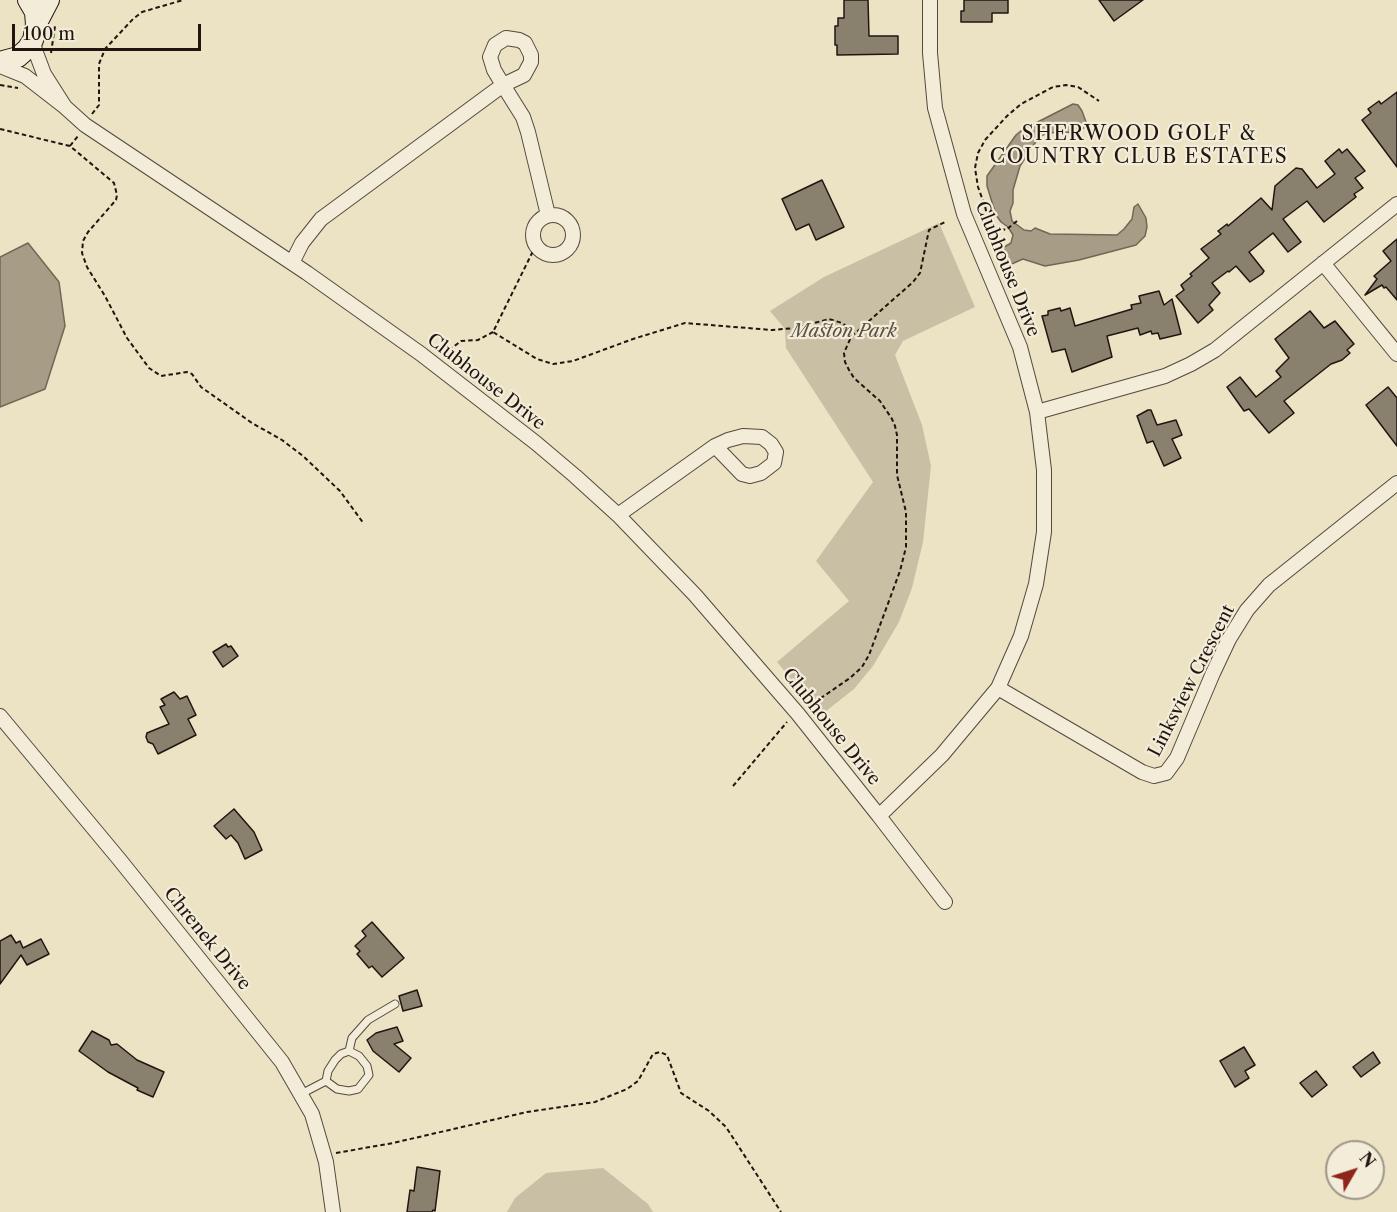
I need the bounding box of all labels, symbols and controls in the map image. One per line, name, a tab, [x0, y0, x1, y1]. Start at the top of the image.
scale bar	[15, 12, 204, 50]
text: 100 m	[23, 23, 75, 45]
district label: SHERWOOD GOLF & COUNTRY CLUB ESTATES	[990, 122, 1288, 169]
street label: Clubhouse Drive	[970, 198, 1044, 340]
park label: Maston Park	[791, 321, 897, 343]
street label: Clubhouse Drive	[423, 329, 549, 435]
street label: Linksview Crescent	[1144, 601, 1240, 761]
street label: Clubhouse Drive	[777, 664, 885, 790]
street label: Chrenek Drive	[159, 883, 255, 995]
north arrow	[1325, 1140, 1385, 1200]
text: N	[1355, 1148, 1380, 1172]

